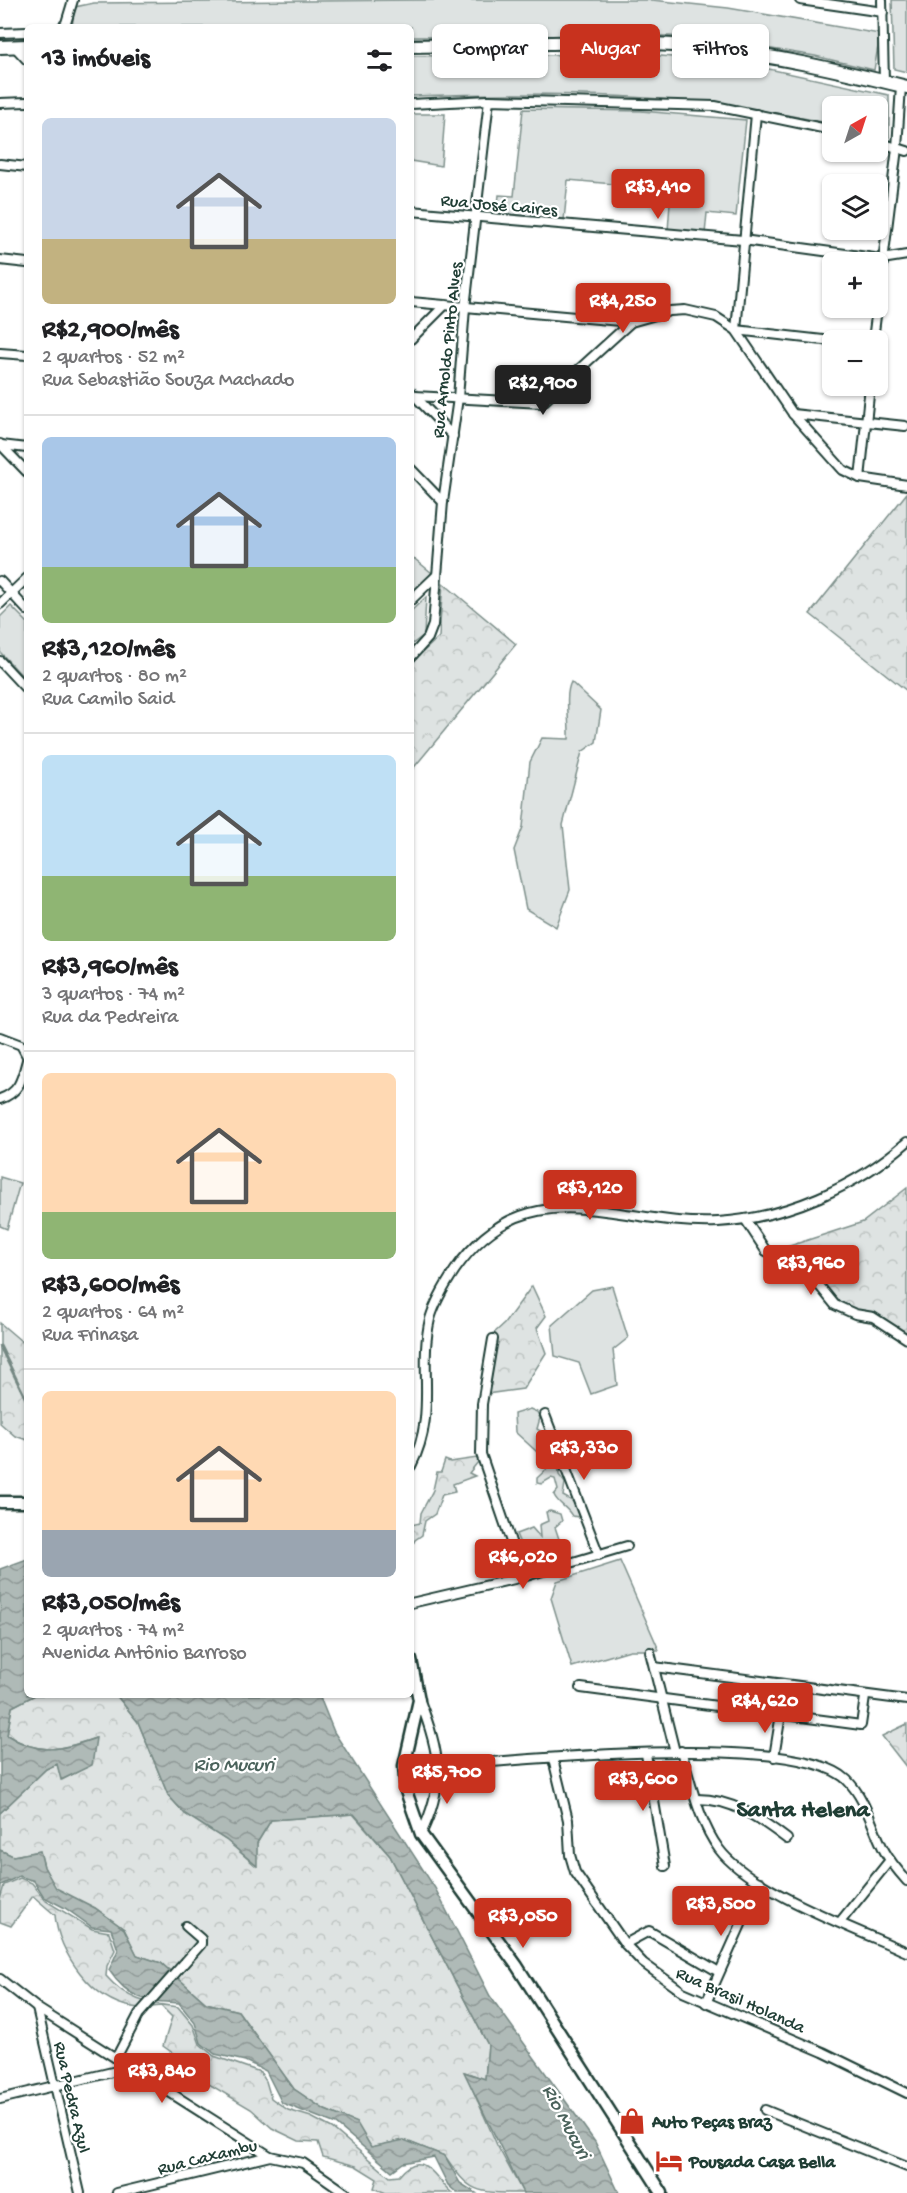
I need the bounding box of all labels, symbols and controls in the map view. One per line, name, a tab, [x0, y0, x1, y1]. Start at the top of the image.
chip: Comprar	[432, 24, 548, 78]
chip: Alugar	[560, 24, 660, 78]
chip: Filtros	[672, 24, 769, 78]
icon: filters	[363, 44, 396, 77]
text: 13 imóveis	[42, 45, 150, 76]
north arrow	[822, 96, 888, 162]
map controls	[822, 96, 888, 396]
icon: home	[165, 157, 273, 265]
pin: R$3,410	[603, 169, 713, 220]
button: layers	[822, 174, 888, 240]
text: R$3,410	[625, 177, 691, 200]
street label: Rua José Caires	[440, 191, 559, 222]
button: +	[822, 252, 888, 318]
street label: Rua Arnoldo Pinto Alves	[429, 260, 468, 439]
pin: R$4,250	[568, 283, 678, 334]
text: R$4,250	[590, 291, 656, 314]
text: R$2,900/mês	[42, 316, 178, 347]
button: −	[822, 330, 888, 396]
text: 2 quartos · 52 m²	[42, 347, 185, 370]
pin: R$2,900	[488, 365, 598, 416]
text: Rua Sebastião Souza Machado	[42, 370, 294, 393]
text: R$2,900	[509, 373, 577, 396]
icon: home	[165, 476, 273, 584]
text: R$3,120/mês	[42, 635, 175, 666]
text: 2 quartos · 80 m²	[42, 666, 187, 689]
text: Rua Camilo Said	[42, 689, 174, 712]
icon: home	[165, 794, 273, 902]
text: R$3,960/mês	[42, 953, 178, 984]
text: 3 quartos · 74 m²	[42, 984, 185, 1007]
text: Rua da Pedreira	[42, 1007, 178, 1030]
icon: home	[165, 1112, 273, 1220]
pin: R$3,120	[535, 1170, 645, 1221]
text: R$3,120	[557, 1178, 623, 1201]
pin: R$3,960	[756, 1245, 866, 1296]
text: R$3,960	[777, 1253, 845, 1276]
text: R$3,600/mês	[42, 1271, 179, 1302]
text: 2 quartos · 64 m²	[42, 1302, 184, 1325]
text: Rua Frinasa	[42, 1325, 138, 1348]
icon: home	[165, 1430, 273, 1538]
pin: R$3,330	[529, 1430, 639, 1481]
text: R$3,330	[550, 1438, 618, 1461]
pin: R$6,020	[468, 1539, 578, 1590]
text: R$6,020	[489, 1547, 557, 1570]
text: R$3,050/mês	[42, 1589, 180, 1620]
text: 2 quartos · 74 m²	[42, 1620, 184, 1643]
text: Avenida Antônio Barroso	[42, 1643, 247, 1666]
pin: R$4,620	[710, 1683, 820, 1734]
text: R$4,620	[732, 1691, 798, 1714]
pin: R$5,700	[392, 1754, 502, 1805]
water label: Rio Mucuri	[194, 1755, 277, 1778]
pin: R$3,600	[588, 1761, 698, 1812]
text: R$5,700	[412, 1762, 482, 1785]
text: R$3,600	[609, 1769, 677, 1792]
district label: Santa Helena	[736, 1797, 871, 1826]
pin: R$3,500	[666, 1886, 776, 1937]
text: R$3,500	[686, 1894, 756, 1917]
pin: R$3,050	[468, 1898, 578, 1949]
text: R$3,050	[488, 1906, 558, 1929]
street label: Rua Brasil Holanda	[672, 1963, 809, 2040]
street label: Rua Pedra Azul	[48, 2040, 94, 2155]
pin: R$3,840	[107, 2053, 217, 2104]
text: R$3,840	[128, 2061, 196, 2084]
water label: Rio Mucuri	[536, 2082, 595, 2166]
shop icon: Auto Peças Braz	[617, 2106, 647, 2136]
place label: Auto Peças Braz	[651, 2113, 773, 2134]
street label: Rua Caxambu	[156, 2136, 260, 2181]
hotel icon: Pousada Casa Bella	[654, 2146, 684, 2176]
place label: Pousada Casa Bella	[688, 2153, 836, 2174]

